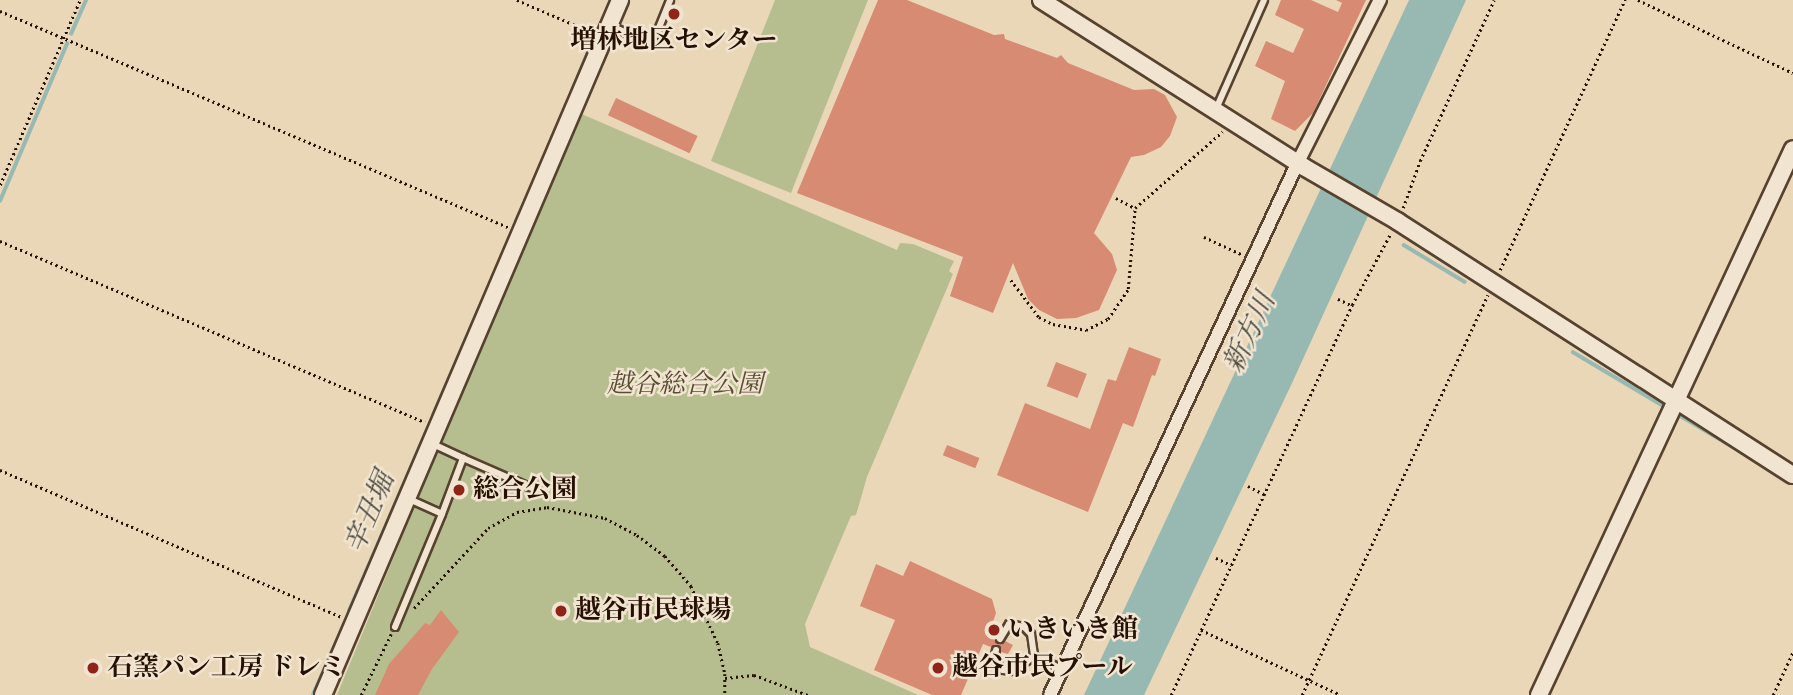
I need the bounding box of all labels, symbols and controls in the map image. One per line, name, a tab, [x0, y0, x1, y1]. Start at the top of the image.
marker: 増林地区センター	[666, 6, 682, 22]
place label: 増林地区センター	[570, 25, 778, 57]
water label: 新方川	[1217, 288, 1283, 378]
park label: 越谷総合公園	[607, 369, 763, 401]
water label: 辛丑堀	[338, 468, 402, 558]
place label: 総合公園	[473, 474, 577, 506]
marker: 総合公園	[451, 482, 467, 498]
place label: 越谷市民球場	[575, 595, 731, 627]
marker: 越谷市民球場	[553, 603, 569, 619]
place label: いきいき館	[1008, 614, 1138, 646]
marker: いきいき館	[986, 622, 1002, 638]
place label: 石窯パン工房 ドレミ	[107, 652, 347, 684]
place label: 越谷市民プール	[952, 652, 1133, 684]
marker: 石窯パン工房 ドレミ	[85, 660, 101, 676]
marker: 越谷市民プール	[930, 660, 946, 676]

